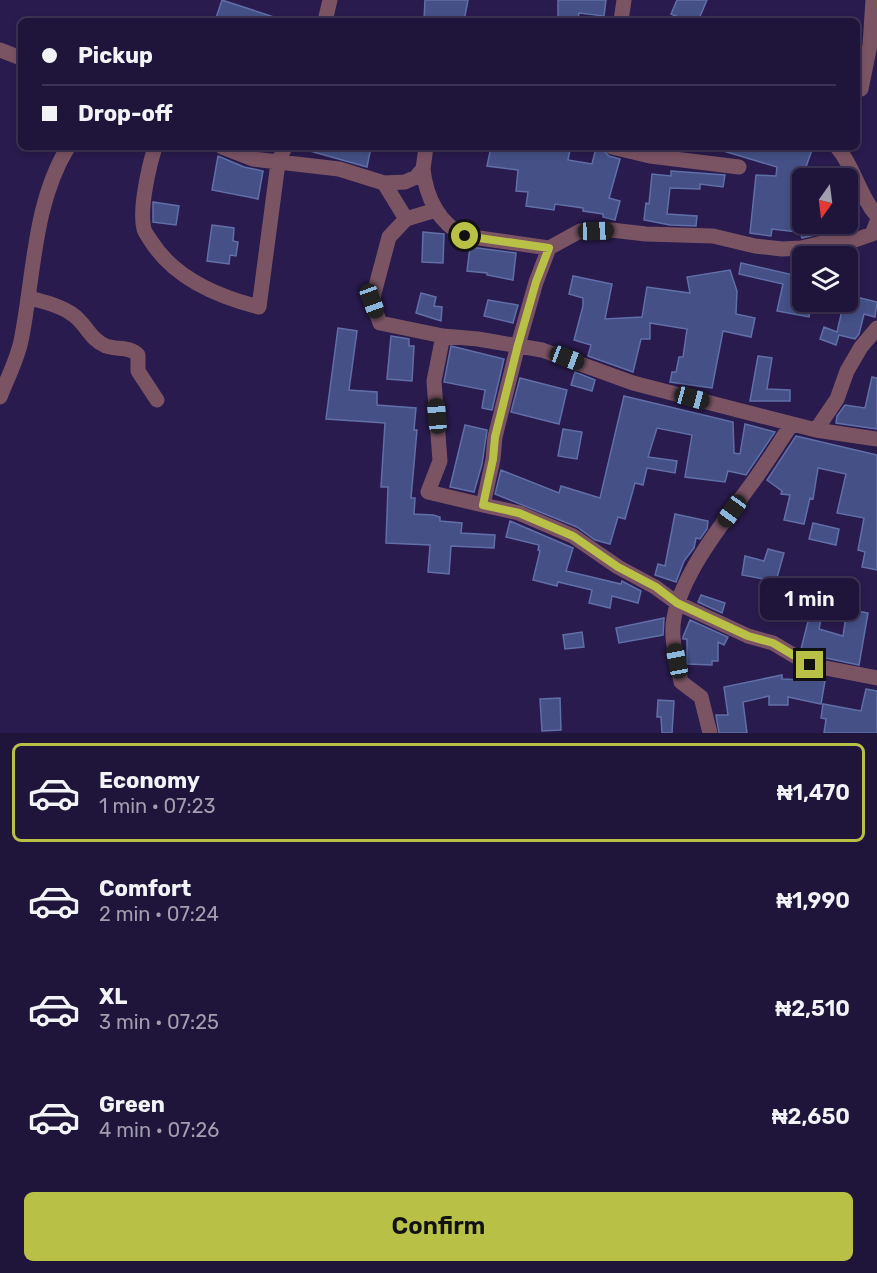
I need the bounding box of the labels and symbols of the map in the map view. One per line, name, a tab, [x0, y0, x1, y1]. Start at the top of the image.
north arrow	[792, 168, 858, 234]
car	[578, 221, 614, 241]
route start	[451, 222, 478, 249]
car	[357, 281, 387, 321]
car	[547, 343, 587, 373]
car	[672, 385, 712, 411]
car	[426, 397, 448, 435]
car	[714, 491, 750, 531]
callout: 1 min	[760, 578, 860, 620]
car	[665, 642, 689, 680]
route end	[796, 651, 823, 678]

